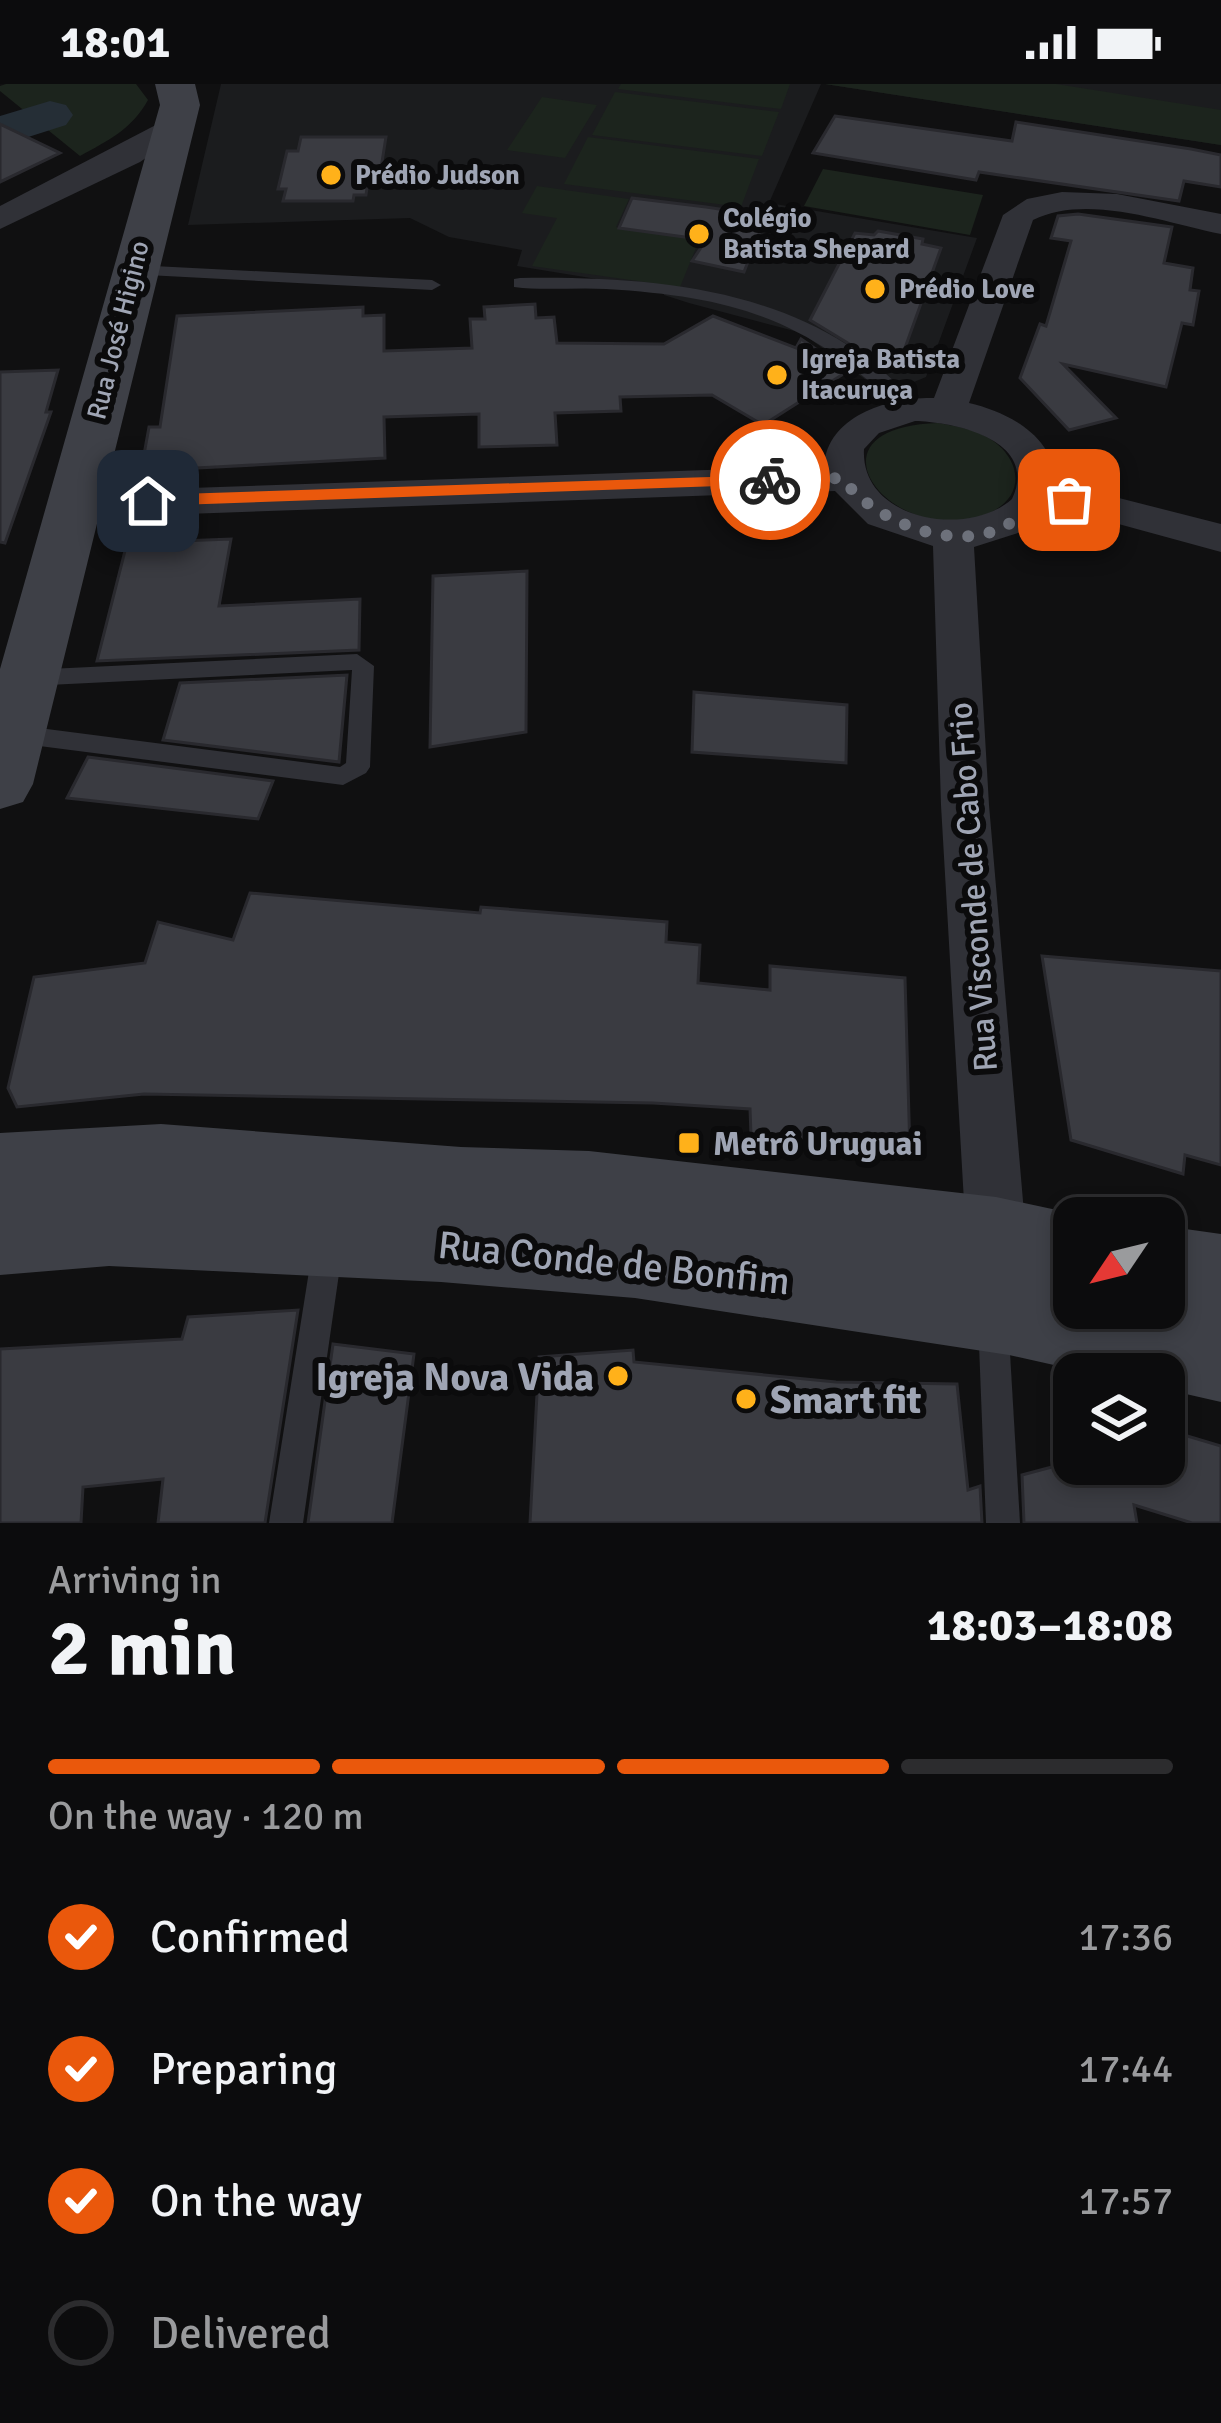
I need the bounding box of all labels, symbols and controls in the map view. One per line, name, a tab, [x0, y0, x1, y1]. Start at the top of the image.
text: 18:01	[60, 15, 170, 70]
place label: Prédio Judson	[355, 159, 520, 192]
marker: Prédio Judson	[318, 162, 344, 188]
place label: Colégio Batista Shepard	[723, 202, 910, 266]
marker: Colégio Batista Shepard	[686, 221, 712, 247]
street label: Rua José Higino	[80, 237, 157, 423]
place label: Prédio Love	[899, 273, 1035, 306]
marker: Prédio Love	[862, 276, 888, 302]
place label: Igreja Batista Itacuruça	[801, 343, 960, 407]
marker: Igreja Batista Itacuruça	[764, 362, 790, 388]
courier	[710, 420, 830, 540]
icon: bike	[737, 447, 803, 513]
pin	[1018, 449, 1120, 551]
pin	[97, 450, 199, 552]
icon: bag	[1036, 467, 1102, 533]
icon: home	[115, 468, 181, 534]
street label: Rua Visconde de Cabo Frio	[940, 701, 1007, 1073]
place label: Metrô Uruguai	[713, 1124, 923, 1165]
marker: Metrô Uruguai	[676, 1130, 702, 1156]
north arrow	[1053, 1197, 1185, 1329]
map controls	[1053, 1197, 1185, 1485]
street label: Rua Conde de Bonfim	[436, 1221, 792, 1305]
place label: Igreja Nova Vida	[315, 1353, 594, 1401]
button: layers	[1053, 1353, 1185, 1485]
marker: Igreja Nova Vida	[605, 1363, 631, 1389]
place label: Smart fit	[770, 1376, 921, 1424]
marker: Smart fit	[733, 1386, 759, 1412]
text: Arriving in	[48, 1556, 222, 1604]
text: 18:03–18:08	[927, 1598, 1173, 1653]
text: 2 min	[48, 1601, 236, 1697]
text: On the way · 120 m	[48, 1792, 364, 1840]
icon: check	[48, 1904, 114, 1970]
text: Confirmed	[150, 1910, 350, 1965]
text: 17:36	[1078, 1913, 1173, 1961]
icon: check	[48, 2036, 114, 2102]
text: Preparing	[150, 2042, 338, 2097]
text: 17:44	[1078, 2045, 1173, 2093]
icon: check	[48, 2168, 114, 2234]
text: On the way	[150, 2174, 362, 2229]
text: 17:57	[1078, 2177, 1173, 2225]
text: Delivered	[150, 2306, 331, 2361]

